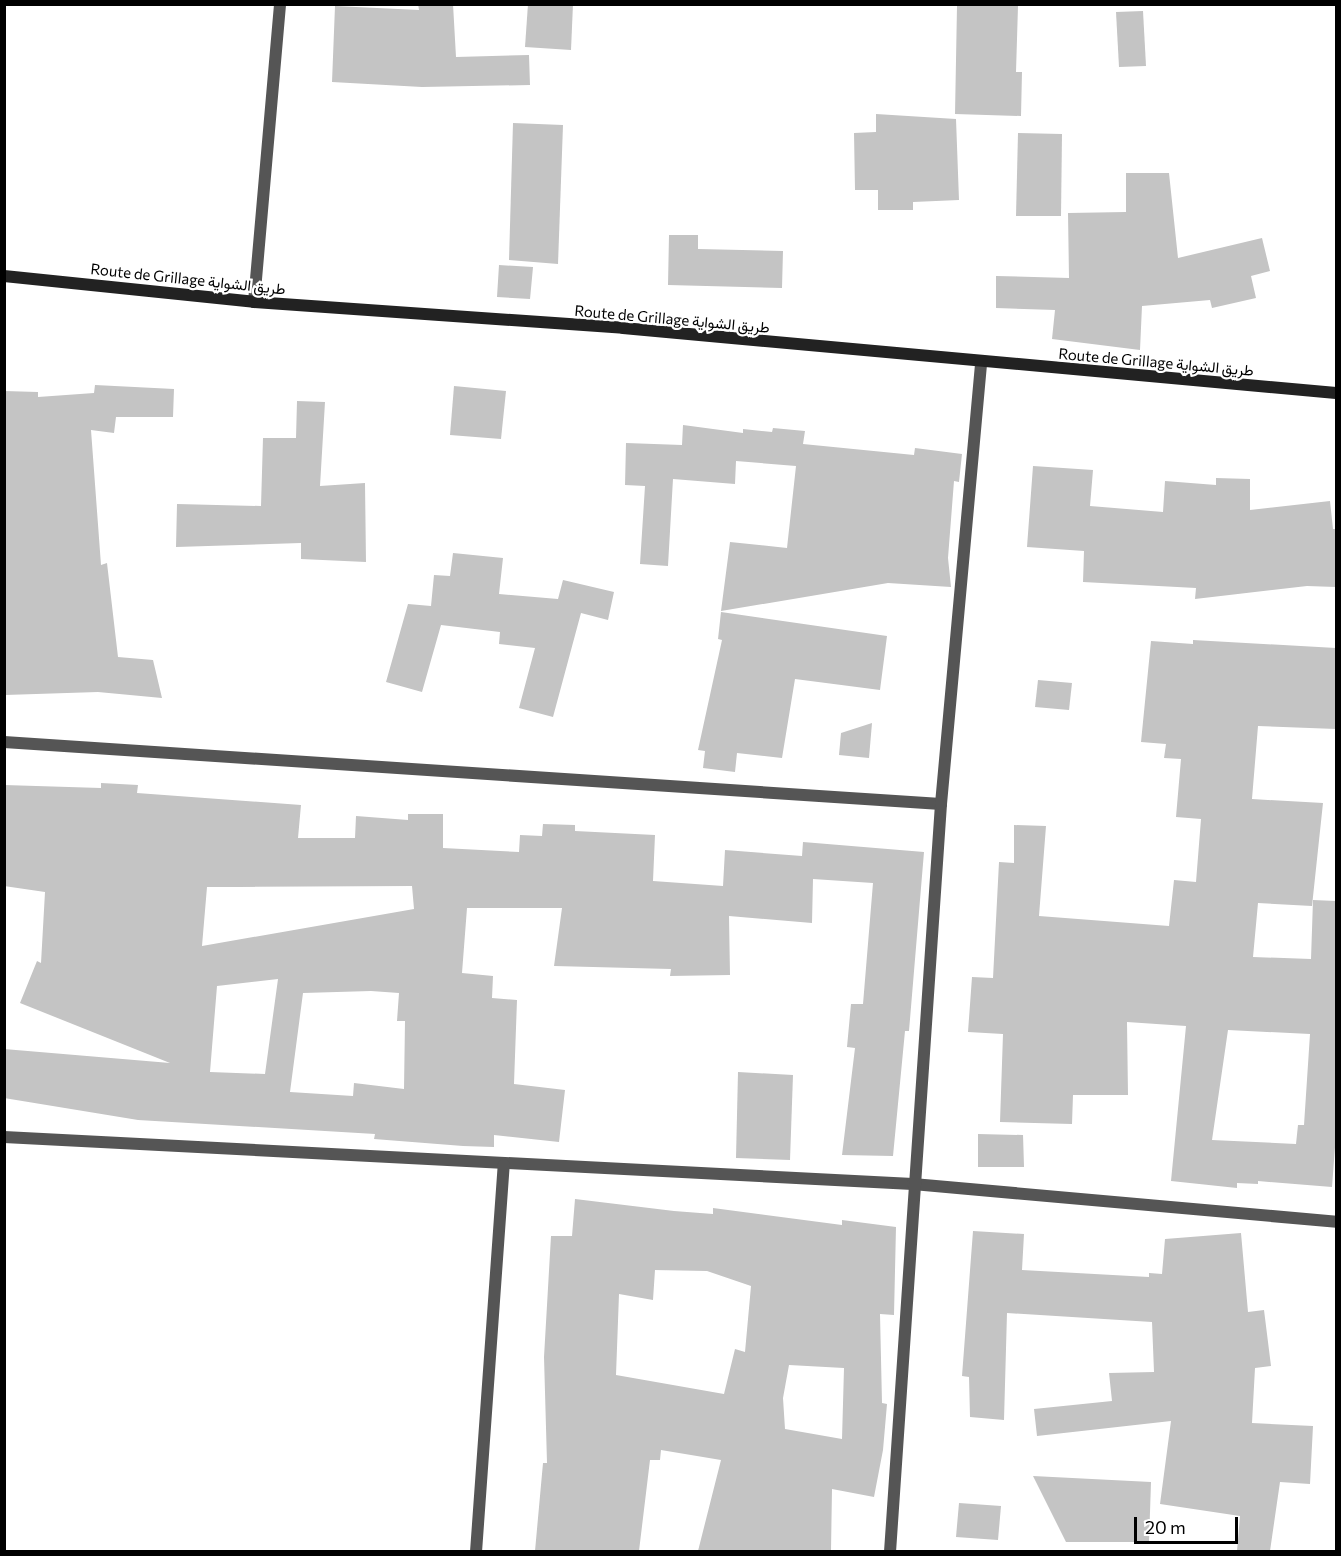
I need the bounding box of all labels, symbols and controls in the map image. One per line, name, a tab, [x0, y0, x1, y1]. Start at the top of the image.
street label: Route de Grillage طريق الشواية	[90, 260, 286, 298]
street label: Route de Grillage طريق الشواية	[574, 301, 770, 337]
street label: Route de Grillage طريق الشواية	[1058, 344, 1254, 380]
scale bar	[1137, 1505, 1240, 1543]
text: 20 m	[1145, 1516, 1186, 1538]

